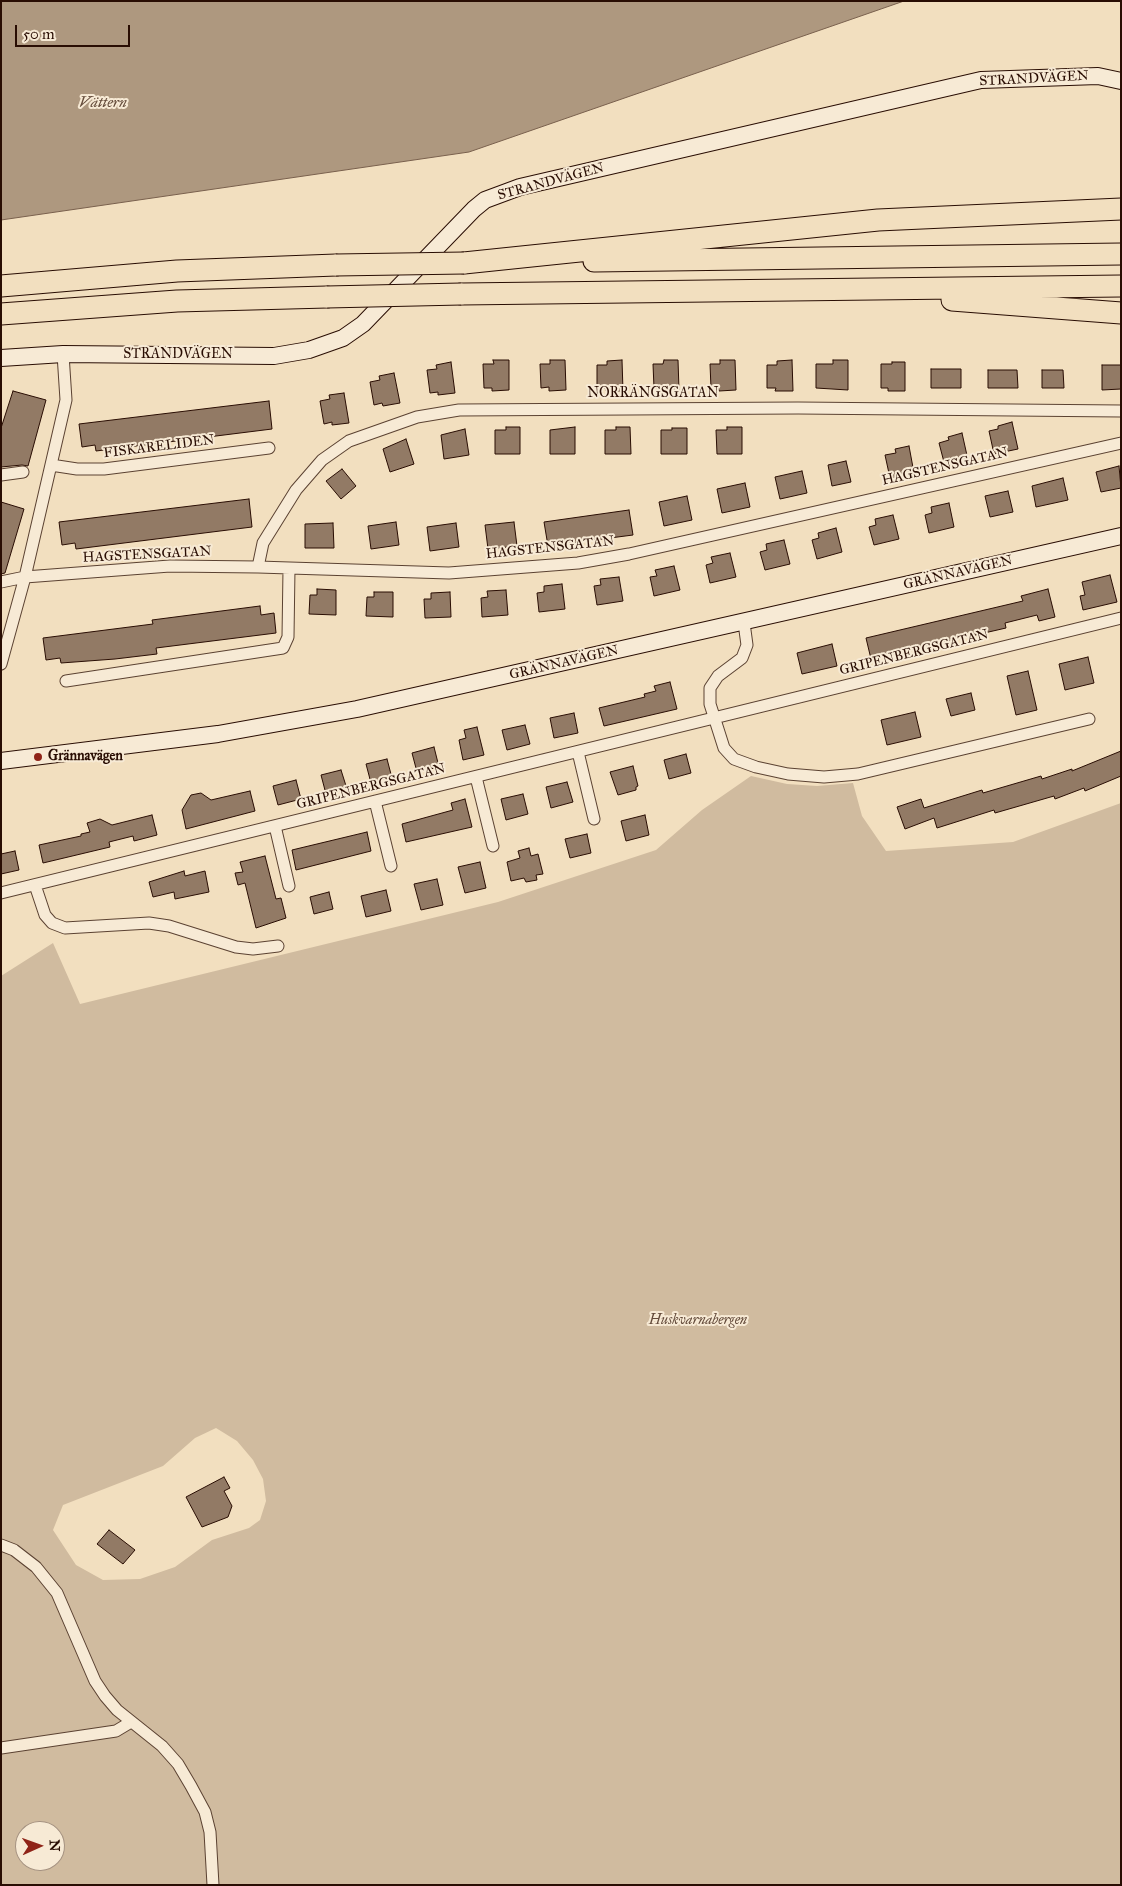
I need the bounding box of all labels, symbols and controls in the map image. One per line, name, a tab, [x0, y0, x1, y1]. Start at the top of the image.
scale bar	[18, 15, 132, 47]
text: 50 m	[23, 25, 55, 43]
street label: STRANDVÄGEN	[979, 68, 1089, 90]
water label: Vättern	[79, 94, 127, 112]
street label: STRANDVÄGEN	[496, 160, 606, 204]
street label: STRANDVÄGEN	[123, 347, 233, 363]
street label: NORRÄNGSGATAN	[587, 386, 719, 402]
street label: FISKARELIDEN	[103, 432, 215, 462]
street label: HAGSTENSGATAN	[880, 444, 1010, 490]
street label: HAGSTENSGATAN	[485, 533, 615, 563]
street label: HAGSTENSGATAN	[82, 543, 212, 567]
street label: GRÄNNAVÄGEN	[902, 552, 1014, 594]
street label: GRIPENBERGSGATAN	[838, 626, 990, 680]
street label: GRÄNNAVÄGEN	[508, 642, 620, 684]
place label: Grännavägen	[48, 749, 123, 765]
marker: Grännavägen	[32, 751, 44, 763]
street label: GRIPENBERGSGATAN	[295, 760, 447, 814]
park label: Huskvarnabergen	[649, 1313, 747, 1329]
north arrow	[15, 1821, 65, 1871]
text: N	[46, 1839, 63, 1852]

